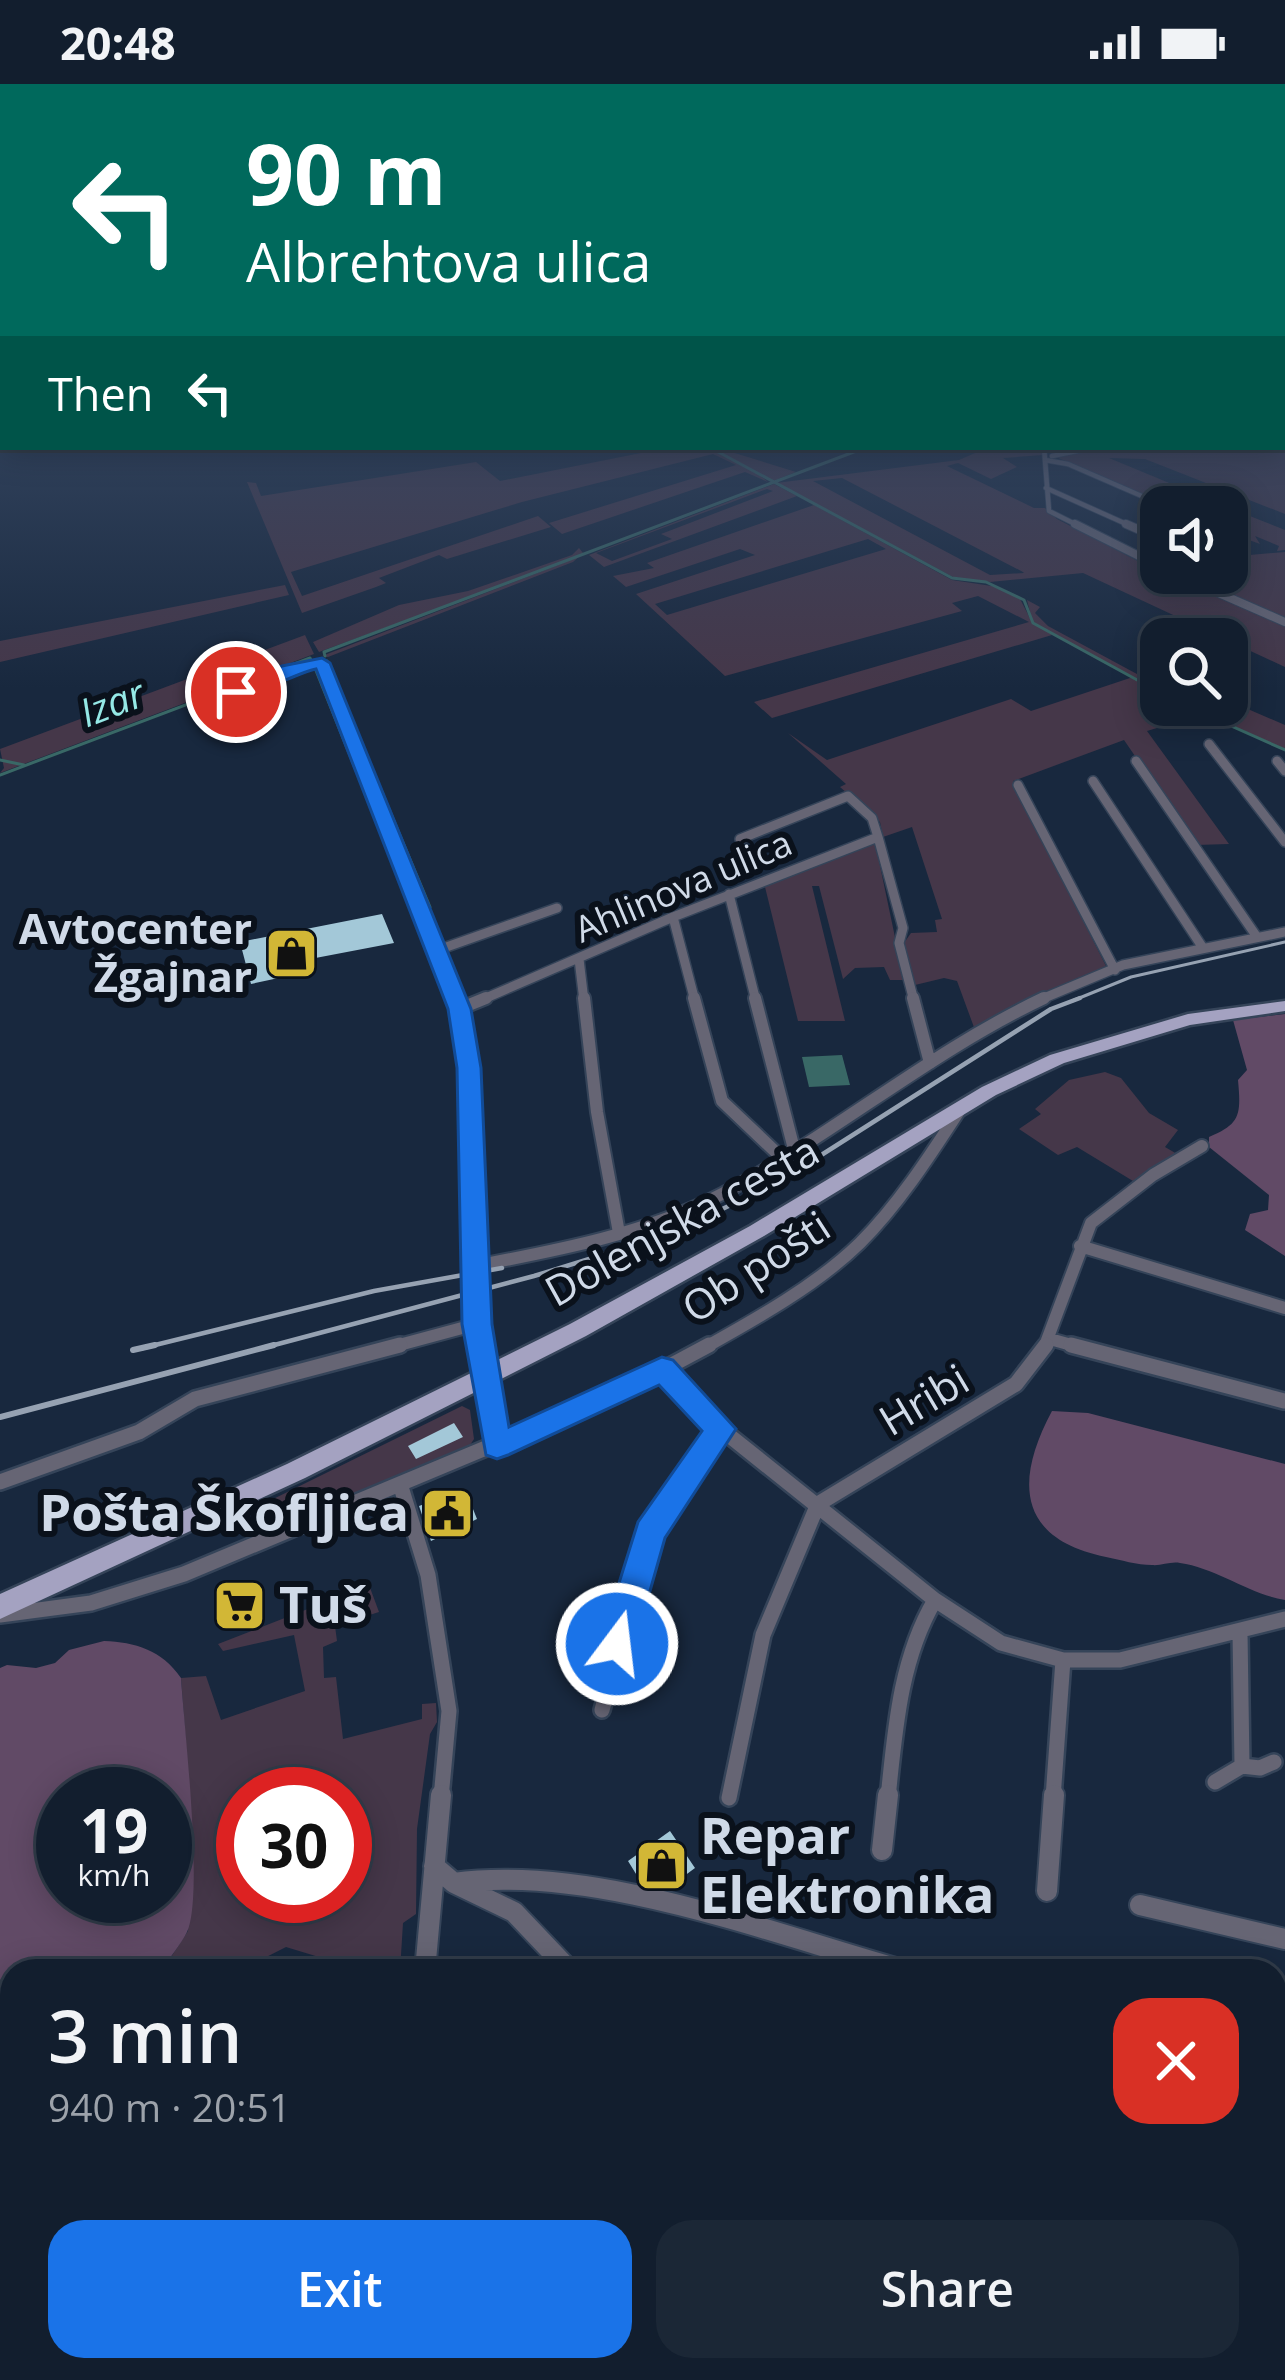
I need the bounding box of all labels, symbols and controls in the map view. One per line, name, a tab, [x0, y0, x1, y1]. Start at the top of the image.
text: 20:48	[60, 12, 176, 73]
text: 90 m	[246, 115, 446, 230]
icon: left	[48, 132, 204, 288]
text: Albrehtova ulica	[246, 224, 651, 298]
icon: left	[177, 360, 243, 426]
text: Then	[48, 363, 153, 424]
map controls	[1140, 486, 1248, 726]
button: sound	[1140, 486, 1248, 594]
button: search	[1140, 618, 1248, 726]
pin	[185, 641, 287, 743]
icon: arrive	[203, 659, 269, 725]
water label: Izar	[71, 665, 153, 738]
street label: Ahlinova ulica	[567, 818, 799, 953]
place label: Avtocenter Žgajnar	[19, 899, 252, 1004]
shop icon: Avtocenter Žgajnar	[263, 925, 319, 981]
street label: Dolenjska cesta	[534, 1121, 828, 1318]
street label: Ob pošti	[670, 1197, 840, 1335]
street label: Hribi	[868, 1350, 979, 1448]
place label: Pošta Škofljica	[39, 1476, 409, 1546]
public building icon: Pošta Škofljica	[420, 1485, 476, 1541]
place label: Tuš	[279, 1568, 367, 1638]
supermarket icon: Tuš	[212, 1577, 268, 1633]
position arrow	[554, 1581, 680, 1707]
speed limit sign: 30	[216, 1767, 372, 1923]
text: 19	[80, 1789, 148, 1871]
place label: Repar Elektronika	[700, 1799, 994, 1928]
shop icon: Repar Elektronika	[633, 1837, 689, 1893]
text: km/h	[78, 1854, 150, 1895]
text: 3 min	[48, 1986, 242, 2084]
button: close	[1113, 1998, 1239, 2124]
text: 940 m · 20:51	[48, 2080, 291, 2133]
button: Exit	[48, 2220, 632, 2358]
button: Share	[656, 2220, 1239, 2358]

